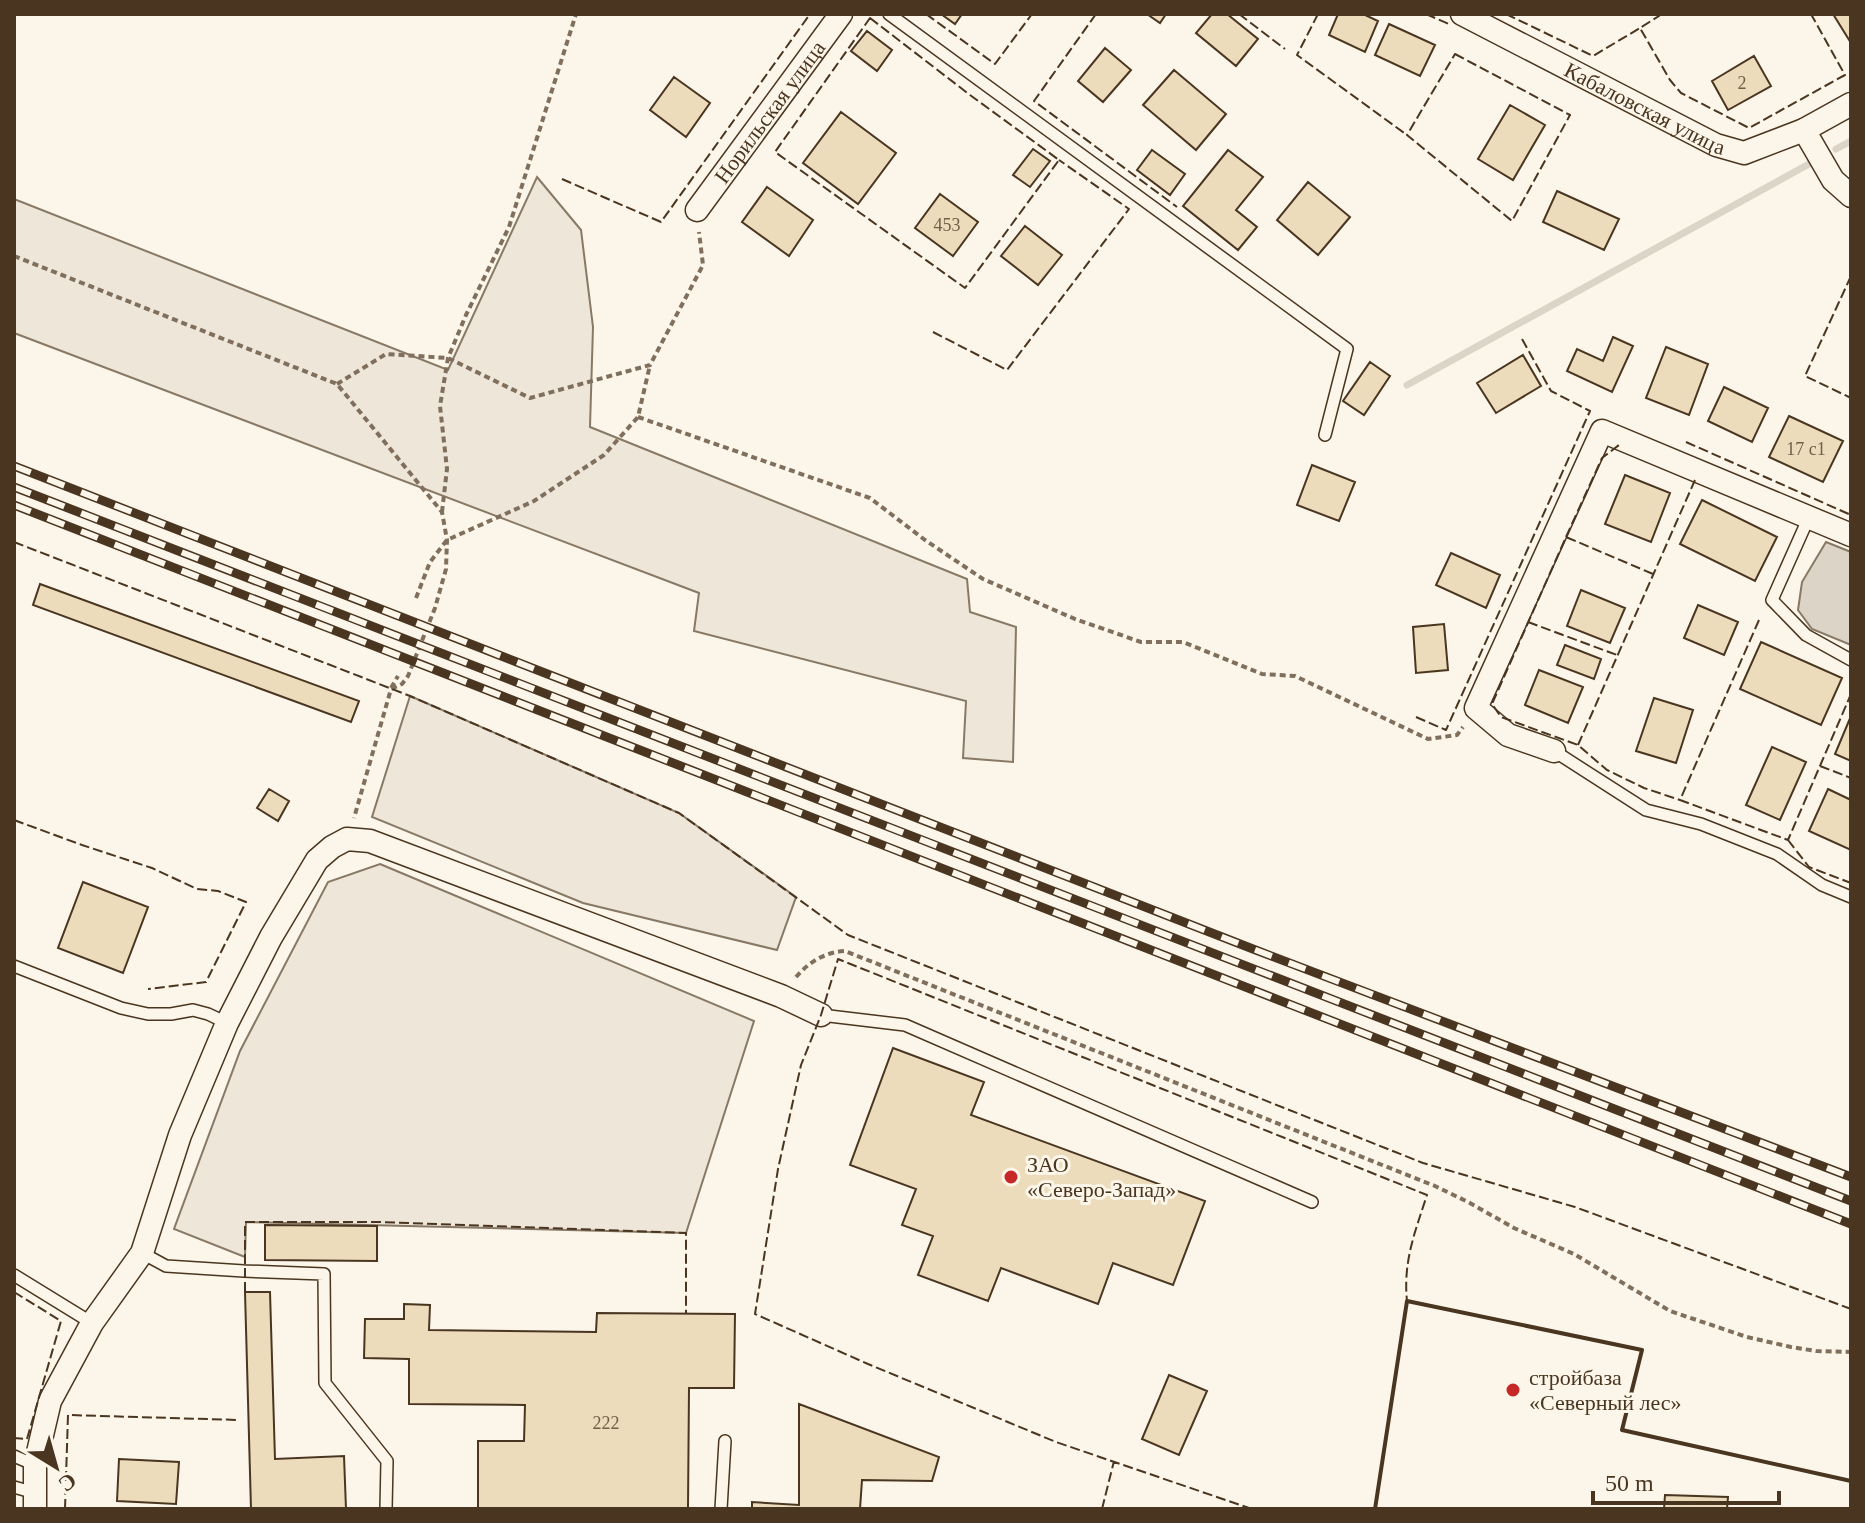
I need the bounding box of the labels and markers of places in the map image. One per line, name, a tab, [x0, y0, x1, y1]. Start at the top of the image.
place label: ЗАО «Северо-Запад»	[1027, 1152, 1176, 1202]
marker: ЗАО «Северо-Запад»	[1002, 1168, 1020, 1186]
place label: стройбаза «Северный лес»	[1529, 1365, 1682, 1415]
marker: стройбаза «Северный лес»	[1504, 1381, 1522, 1399]

